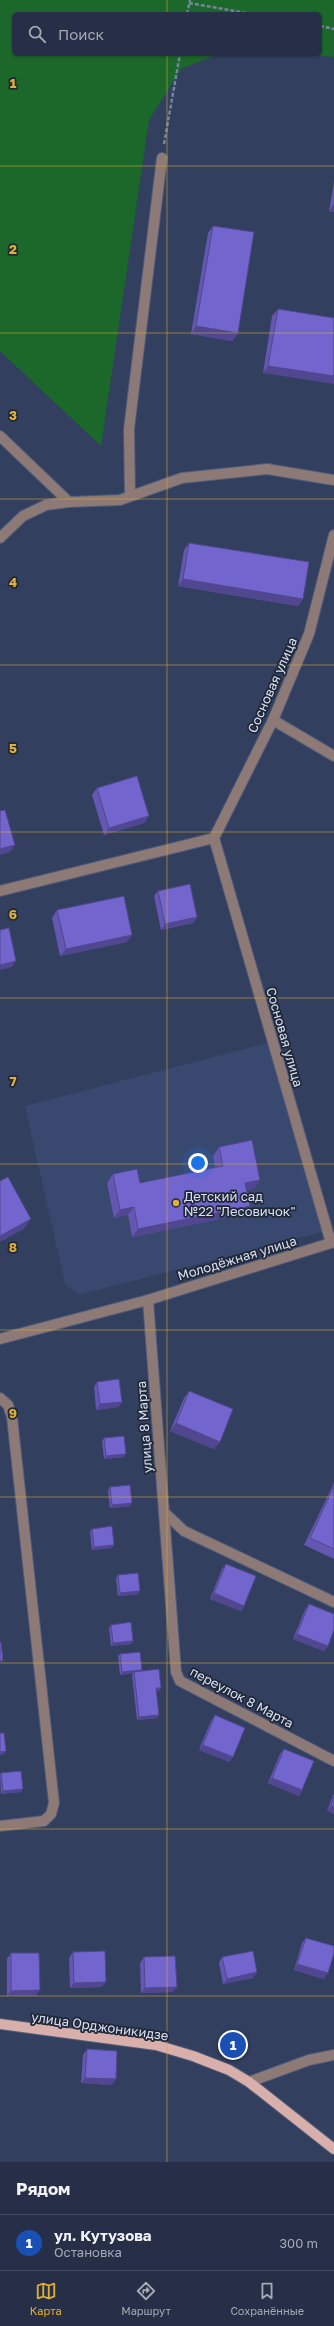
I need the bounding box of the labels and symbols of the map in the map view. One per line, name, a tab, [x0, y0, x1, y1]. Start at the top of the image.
text: 1	[10, 75, 17, 91]
text: 2	[9, 241, 17, 257]
text: 3	[9, 407, 17, 423]
text: 4	[9, 574, 17, 590]
street label: Сосновая улица	[244, 635, 300, 735]
text: 5	[9, 740, 17, 756]
text: 6	[9, 906, 17, 922]
street label: Сосновая улица	[263, 985, 307, 1089]
text: 7	[9, 1073, 17, 1089]
your location	[188, 1153, 208, 1173]
place label: Детский сад №22 "Лесовичок"	[184, 1188, 296, 1219]
marker: Детский сад №22 "Лесовичок"	[171, 1198, 181, 1208]
street label: Молодёжная улица	[176, 1232, 298, 1284]
text: 8	[9, 1239, 17, 1255]
street label: улица 8 Марта	[133, 1380, 155, 1474]
text: 9	[9, 1405, 17, 1421]
street label: переулок 8 Марта	[188, 1663, 296, 1731]
street label: улица Орджоникидзе	[30, 2008, 170, 2044]
pin: 1	[220, 2030, 246, 2060]

